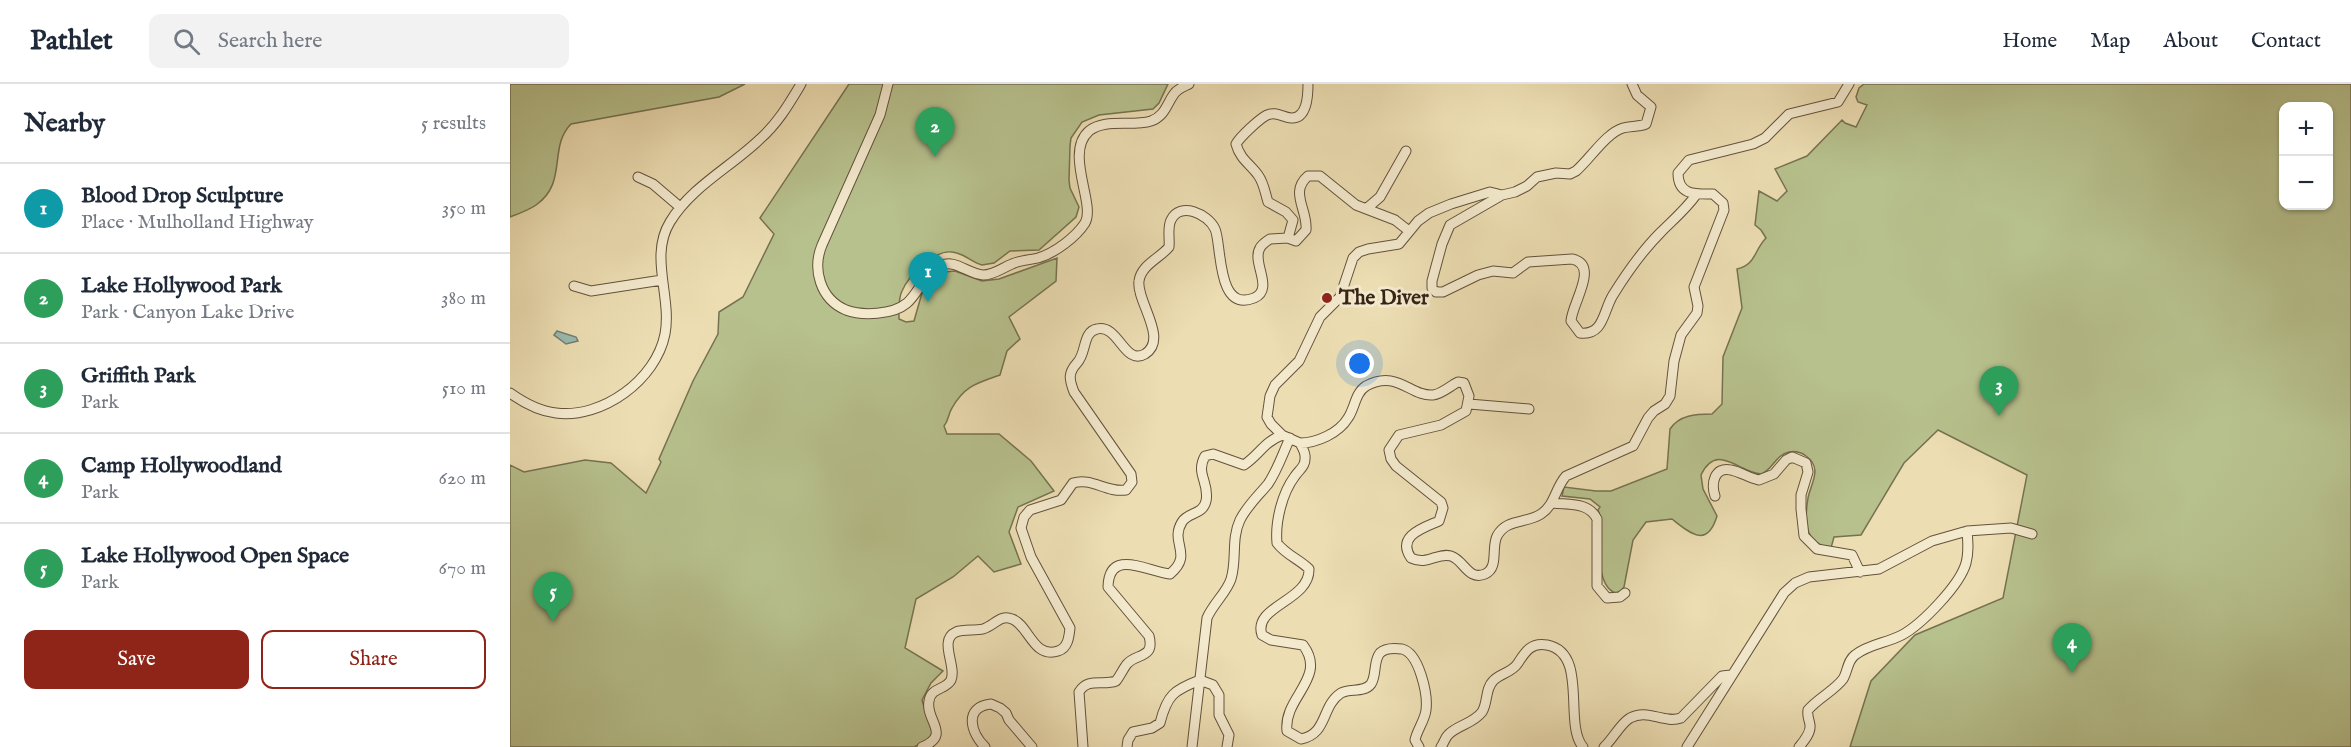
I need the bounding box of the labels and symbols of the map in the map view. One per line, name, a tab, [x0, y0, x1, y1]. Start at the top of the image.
pin: 2	[916, 107, 954, 157]
pin: 1	[908, 252, 948, 302]
place label: The Diver	[1338, 285, 1429, 312]
marker: The Diver	[1320, 291, 1334, 305]
your location	[1345, 349, 1374, 378]
pin: 3	[1980, 366, 2018, 416]
pin: 5	[534, 572, 573, 622]
pin: 4	[2052, 624, 2092, 673]

